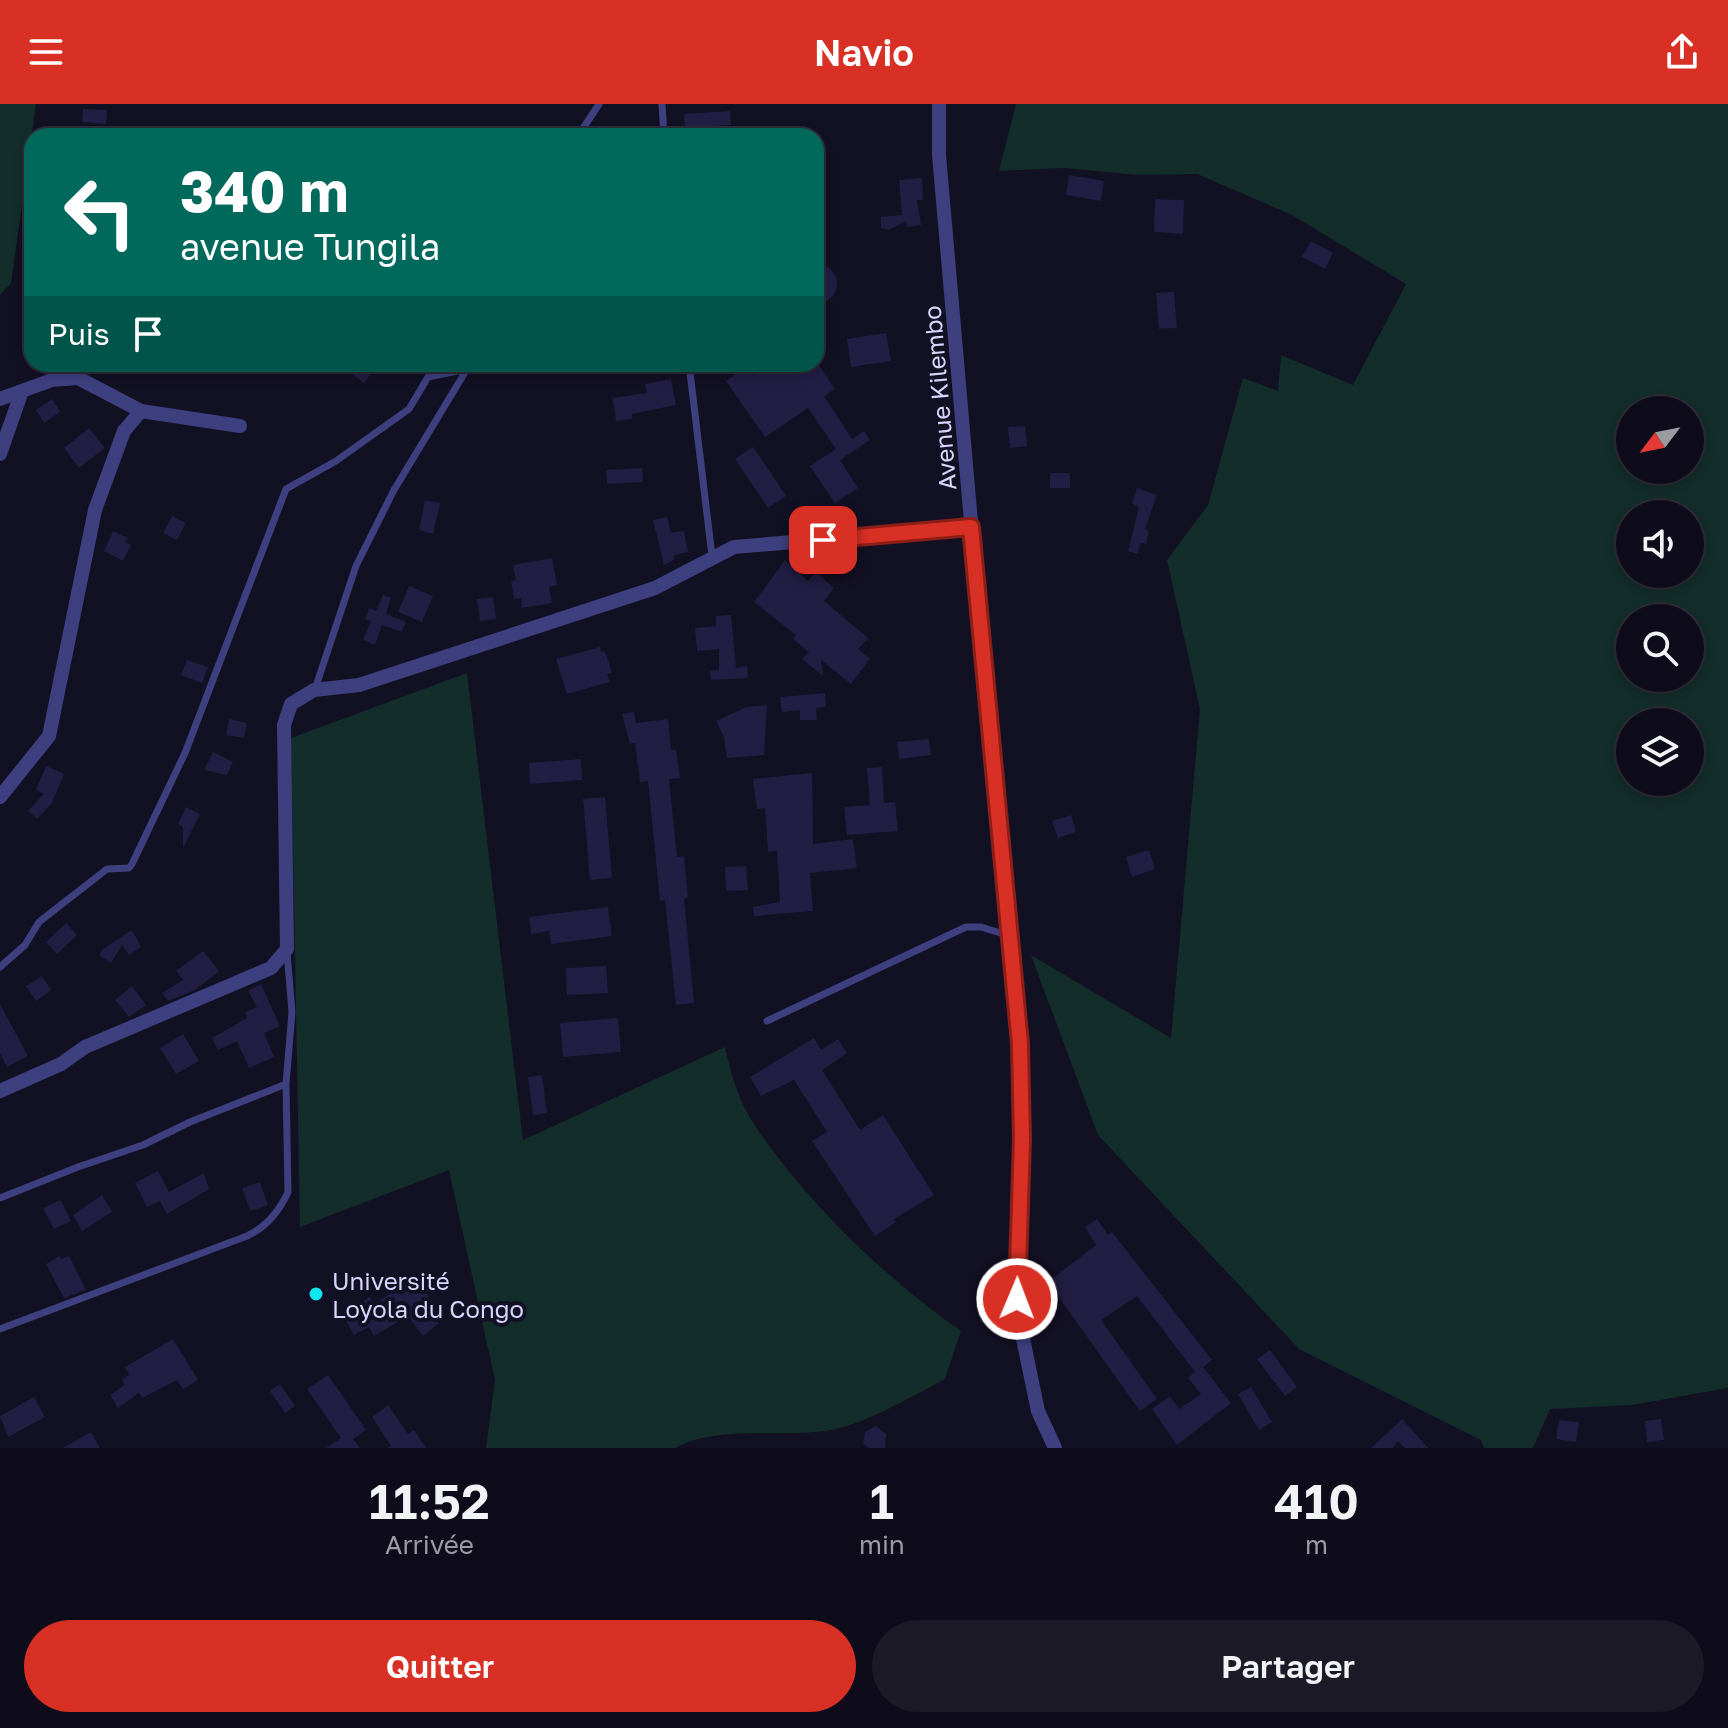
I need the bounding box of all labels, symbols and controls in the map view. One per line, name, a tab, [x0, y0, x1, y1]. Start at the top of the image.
icon: menu	[24, 30, 68, 74]
icon: share	[1660, 30, 1704, 74]
text: Navio	[814, 31, 914, 74]
text: 340 m	[180, 157, 349, 224]
icon: left	[48, 160, 152, 264]
text: avenue Tungila	[180, 225, 440, 268]
street label: Avenue Kilembo	[916, 304, 962, 492]
icon: arrive	[126, 312, 170, 356]
text: Puis	[48, 316, 110, 352]
north arrow	[1616, 396, 1704, 484]
map controls	[1616, 396, 1704, 796]
button: sound	[1616, 500, 1704, 588]
pin	[789, 506, 857, 574]
icon: arrive	[801, 518, 845, 562]
button: search	[1616, 604, 1704, 692]
button: layers	[1616, 708, 1704, 796]
position arrow	[975, 1257, 1059, 1341]
place label: Université Loyola du Congo	[332, 1266, 524, 1323]
marker: Université Loyola du Congo	[307, 1285, 325, 1303]
text: 11:52	[369, 1472, 490, 1530]
text: 1	[870, 1472, 894, 1530]
text: 410	[1274, 1472, 1359, 1530]
text: Arrivée	[385, 1529, 474, 1560]
text: min	[859, 1529, 905, 1560]
text: m	[1305, 1529, 1328, 1560]
button: Quitter	[24, 1620, 856, 1712]
button: Partager	[872, 1620, 1704, 1712]

